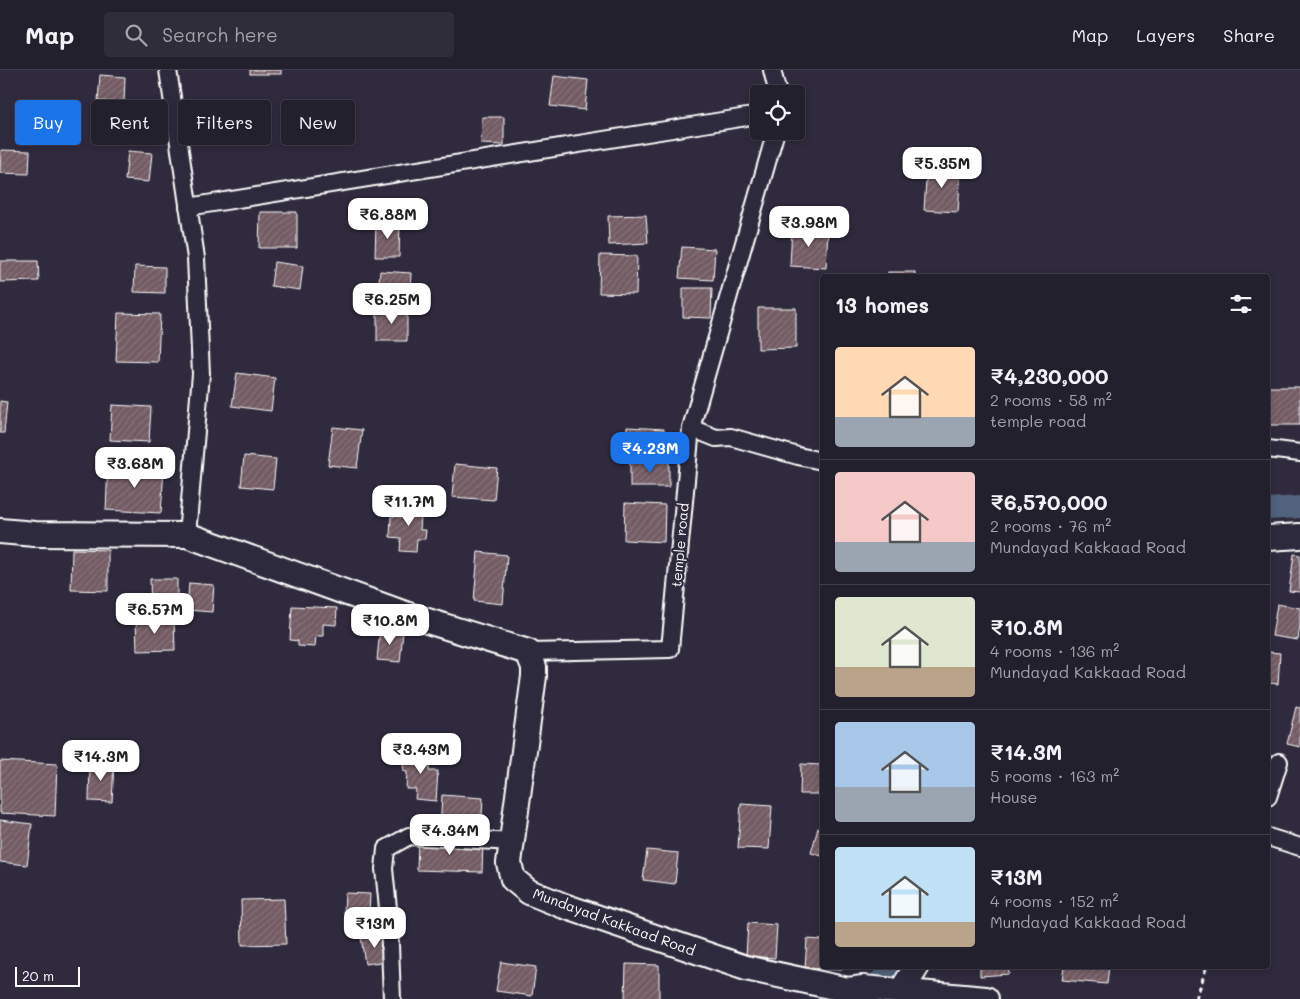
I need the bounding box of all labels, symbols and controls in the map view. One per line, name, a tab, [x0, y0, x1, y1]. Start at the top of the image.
search box	[104, 12, 454, 57]
text: Map	[25, 19, 74, 50]
icon: search	[122, 21, 150, 49]
text: Search here	[162, 22, 278, 47]
text: Map	[1072, 23, 1108, 47]
text: Layers	[1136, 23, 1195, 47]
text: Share	[1223, 23, 1275, 47]
map controls	[750, 85, 805, 140]
button: locate	[750, 85, 805, 140]
chip: Buy	[15, 100, 81, 145]
chip: Rent	[91, 100, 168, 145]
chip: Filters	[178, 100, 271, 145]
chip: New	[281, 100, 355, 145]
pin: ₹5.35M	[901, 146, 983, 189]
text: ₹5.35M	[914, 152, 970, 173]
pin: ₹6.88M	[347, 198, 429, 240]
text: ₹6.88M	[359, 203, 417, 224]
pin: ₹3.98M	[768, 206, 850, 248]
text: ₹3.98M	[780, 211, 838, 232]
pin: ₹6.25M	[351, 282, 433, 325]
text: ₹6.25M	[364, 288, 420, 309]
icon: filters	[1227, 290, 1255, 318]
text: 13 homes	[835, 291, 929, 318]
text: ₹4,230,000	[990, 362, 1108, 389]
icon: home	[875, 367, 935, 427]
text: 2 rooms · 58 m²	[990, 389, 1112, 410]
text: temple road	[990, 410, 1086, 431]
pin: ₹4.23M	[609, 432, 691, 474]
text: ₹4.23M	[621, 437, 679, 458]
pin: ₹3.68M	[94, 446, 176, 489]
text: ₹3.68M	[106, 452, 164, 473]
pin: ₹11.7M	[368, 484, 450, 527]
text: ₹6,570,000	[990, 488, 1107, 515]
text: ₹11.7M	[383, 490, 435, 511]
icon: home	[875, 492, 935, 552]
street label: temple road	[666, 502, 693, 588]
text: 2 rooms · 76 m²	[990, 515, 1111, 536]
text: Mundayad Kakkaad Road	[990, 536, 1186, 557]
pin: ₹6.57M	[114, 592, 196, 635]
text: ₹6.57M	[127, 598, 183, 619]
pin: ₹10.8M	[349, 604, 431, 646]
text: ₹10.8M	[362, 609, 418, 630]
text: ₹10.8M	[990, 613, 1063, 640]
icon: home	[875, 617, 935, 677]
text: 4 rooms · 136 m²	[990, 640, 1119, 661]
text: Mundayad Kakkaad Road	[990, 661, 1186, 682]
pin: ₹3.43M	[380, 732, 462, 775]
text: ₹3.43M	[392, 738, 450, 759]
text: ₹14.3M	[990, 738, 1063, 765]
pin: ₹14.3M	[60, 740, 142, 782]
icon: home	[875, 742, 935, 802]
text: ₹14.3M	[73, 745, 129, 766]
text: 5 rooms · 163 m²	[990, 765, 1119, 786]
text: House	[990, 786, 1037, 807]
pin: ₹4.34M	[409, 814, 491, 856]
text: ₹4.34M	[421, 819, 479, 840]
text: ₹13M	[990, 863, 1043, 890]
icon: home	[875, 867, 935, 927]
street label: Mundayad Kakkaad Road	[530, 883, 698, 960]
text: 4 rooms · 152 m²	[990, 890, 1119, 911]
pin: ₹13M	[345, 906, 405, 949]
text: Mundayad Kakkaad Road	[990, 911, 1186, 932]
text: ₹13M	[355, 912, 395, 933]
scale bar	[15, 964, 80, 987]
text: 20 m	[22, 966, 54, 985]

